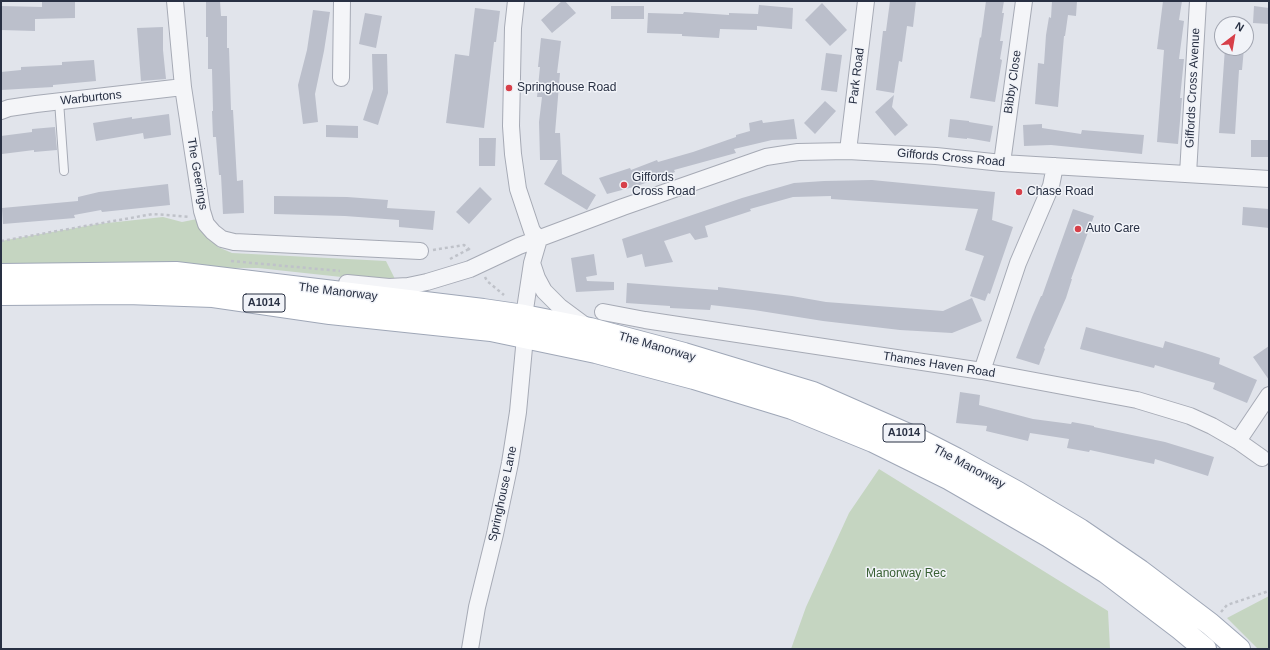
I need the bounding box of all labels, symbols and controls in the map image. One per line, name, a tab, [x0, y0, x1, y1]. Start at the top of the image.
north arrow	[1214, 16, 1254, 56]
text: N	[1233, 19, 1246, 34]
street label: Giffords Cross Avenue	[1183, 28, 1203, 148]
street label: Park Road	[846, 47, 868, 105]
street label: Bibby Close	[1001, 49, 1025, 115]
place label: Springhouse Road	[517, 81, 616, 95]
marker: Springhouse Road	[504, 83, 514, 93]
street label: Warburtons	[60, 88, 122, 108]
street label: The Geerings	[184, 137, 210, 211]
street label: Giffords Cross Road	[896, 146, 1006, 170]
place label: Giffords Cross Road	[632, 171, 695, 199]
marker: Giffords Cross Road	[619, 180, 629, 190]
place label: Chase Road	[1027, 185, 1094, 199]
marker: Chase Road	[1014, 187, 1024, 197]
place label: Auto Care	[1086, 222, 1140, 236]
marker: Auto Care	[1073, 224, 1083, 234]
street label: The Manorway	[298, 280, 378, 304]
road number: A1014	[243, 294, 285, 312]
street label: The Manorway	[617, 329, 697, 365]
street label: Thames Haven Road	[882, 349, 996, 381]
road number: A1014	[883, 424, 925, 442]
street label: The Manorway	[931, 442, 1007, 492]
street label: Springhouse Lane	[486, 445, 520, 543]
park label: Manorway Rec	[866, 567, 946, 581]

